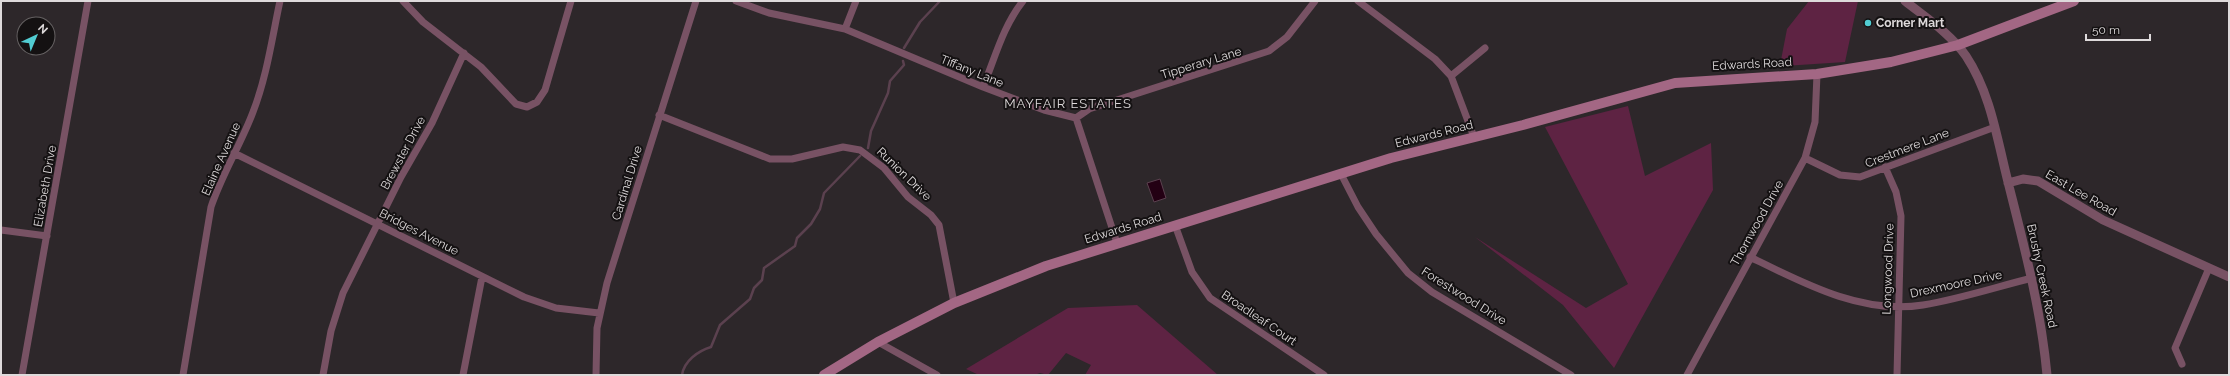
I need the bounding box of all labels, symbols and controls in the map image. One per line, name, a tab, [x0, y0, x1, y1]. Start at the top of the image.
north arrow	[16, 16, 56, 56]
place label: Corner Mart	[1876, 16, 1945, 30]
scale bar	[2086, 16, 2150, 42]
marker: Corner Mart	[1863, 18, 1873, 28]
text: N	[35, 22, 50, 37]
text: 50 m	[2092, 23, 2120, 37]
street label: Tipperary Lane	[1159, 44, 1243, 82]
street label: Tiffany Lane	[938, 52, 1006, 90]
street label: Edwards Road	[1712, 55, 1792, 73]
district label: MAYFAIR ESTATES	[1004, 96, 1132, 111]
street label: Brewster Drive	[378, 114, 428, 192]
street label: Edwards Road	[1394, 118, 1474, 150]
street label: Elaine Avenue	[199, 120, 243, 198]
street label: Crestmere Lane	[1863, 126, 1951, 170]
street label: Elizabeth Drive	[31, 144, 59, 228]
street label: Cardinal Drive	[609, 144, 645, 222]
street label: Runion Drive	[874, 145, 934, 203]
street label: East Lee Road	[2043, 167, 2119, 219]
street label: Thornwood Drive	[1728, 178, 1786, 268]
street label: Bridges Avenue	[377, 206, 461, 258]
street label: Edwards Road	[1083, 210, 1163, 246]
street label: Longwood Drive	[1879, 223, 1897, 315]
street label: Brushy Creek Road	[2024, 223, 2060, 329]
street label: Forestwood Drive	[1419, 264, 1509, 328]
street label: Drexmoore Drive	[1909, 267, 2003, 301]
street label: Broadleaf Court	[1219, 288, 1299, 348]

